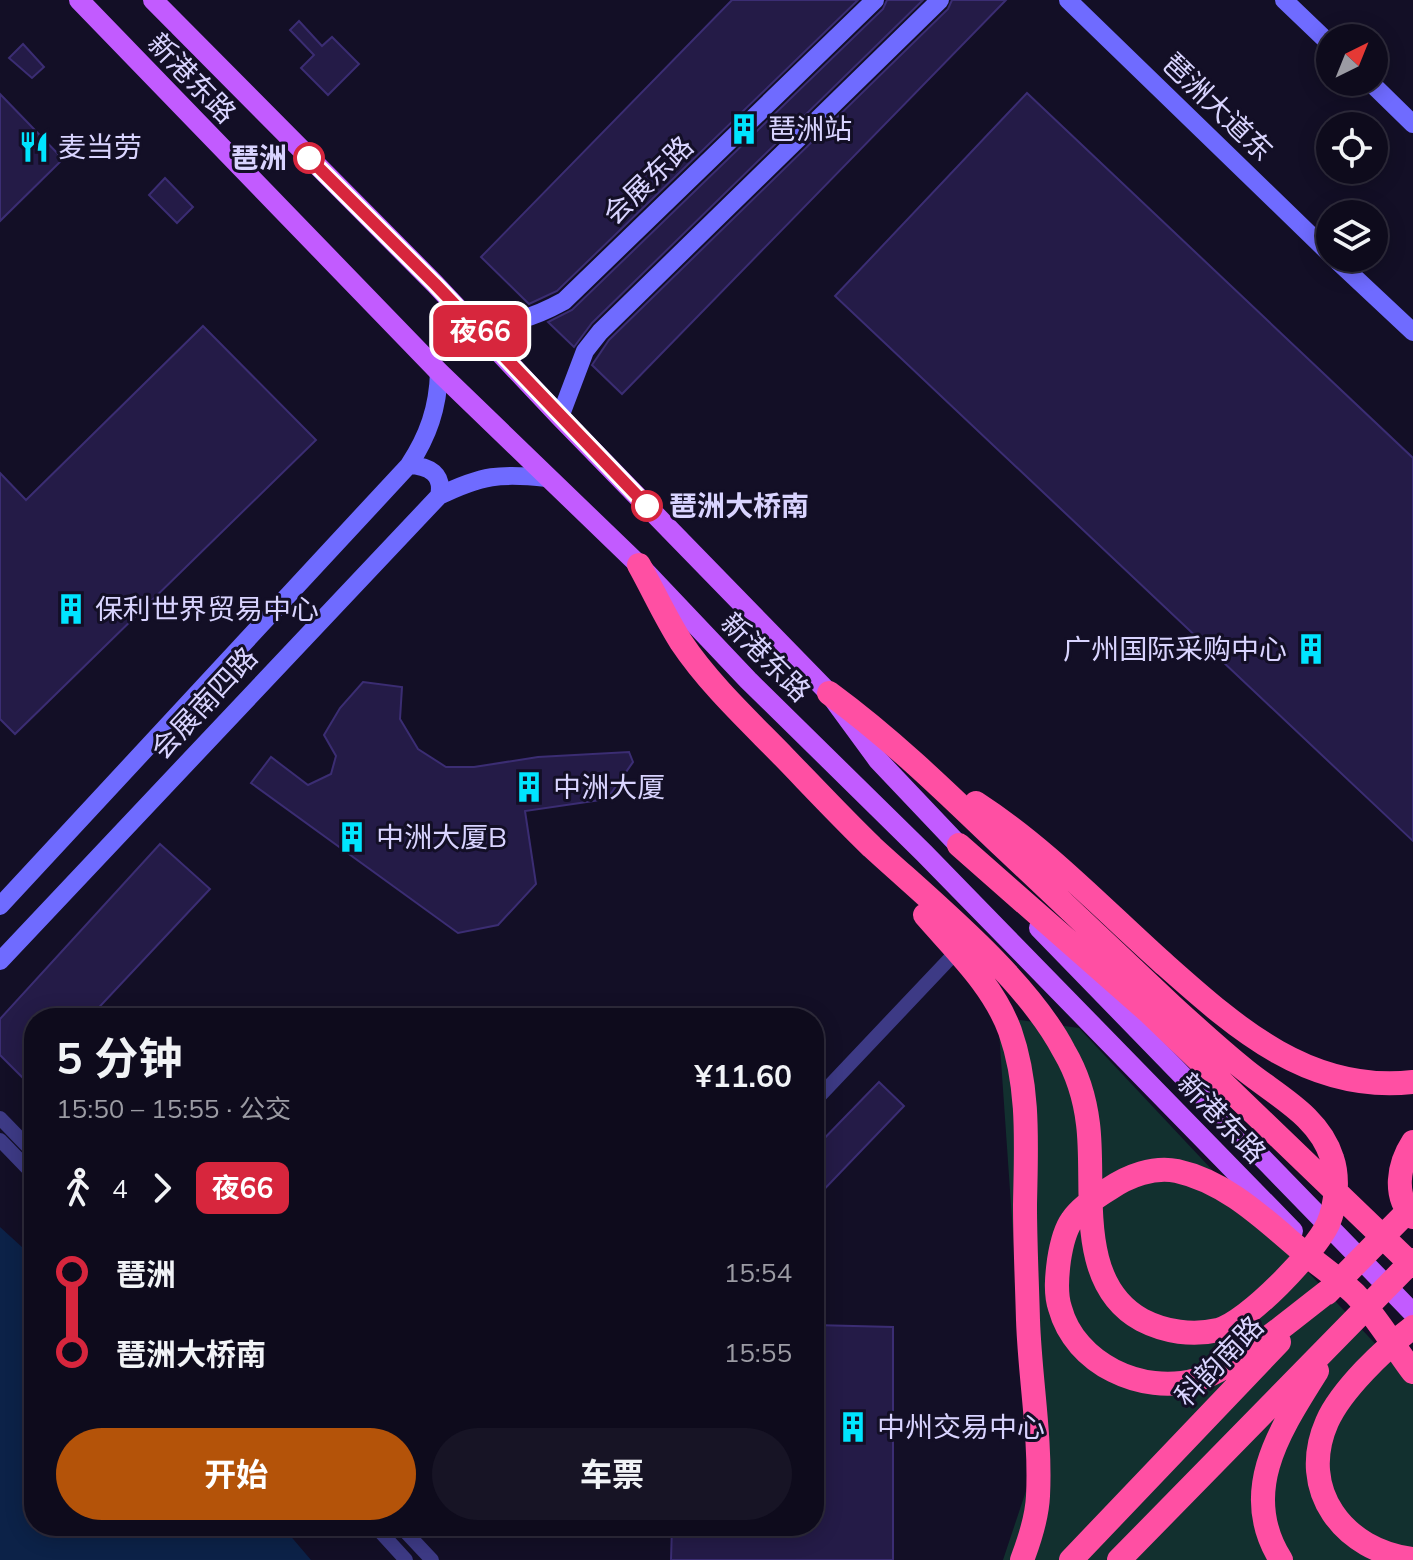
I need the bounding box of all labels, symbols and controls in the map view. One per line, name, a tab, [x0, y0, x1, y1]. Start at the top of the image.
north arrow	[1316, 24, 1388, 96]
map controls	[1316, 24, 1388, 272]
street label: 新港东路	[141, 25, 244, 130]
street label: 琶洲大道东	[1156, 45, 1281, 168]
place label: 琶洲站	[768, 111, 852, 146]
building icon: 琶洲站	[727, 112, 761, 146]
button: locate	[1316, 112, 1388, 184]
street label: 会展东路	[595, 128, 700, 231]
place label: 麦当劳	[58, 129, 142, 164]
restaurant icon: 麦当劳	[17, 130, 51, 164]
place label: 琶洲	[231, 140, 287, 175]
marker: 琶洲	[294, 143, 324, 173]
button: layers	[1316, 200, 1388, 272]
line badge: 夜66	[434, 305, 526, 357]
text: 夜66	[449, 313, 511, 348]
place label: 琶洲大桥南	[669, 488, 809, 523]
marker: 琶洲大桥南	[632, 491, 662, 521]
place label: 保利世界贸易中心	[95, 591, 319, 626]
building icon: 保利世界贸易中心	[54, 592, 88, 626]
street label: 新港东路	[714, 605, 818, 709]
place label: 广州国际采购中心	[1063, 631, 1287, 666]
building icon: 广州国际采购中心	[1294, 632, 1328, 666]
street label: 会展南四路	[143, 640, 264, 766]
place label: 中洲大厦	[553, 769, 665, 804]
building icon: 中洲大厦	[512, 770, 546, 804]
place label: 中洲大厦B	[376, 819, 507, 854]
building icon: 中洲大厦B	[335, 820, 369, 854]
text: 5 分钟	[56, 1030, 182, 1085]
text: ¥11.60	[695, 1057, 792, 1095]
street label: 新港东路	[1171, 1065, 1274, 1170]
text: 15:50 – 15:55 · 公交	[56, 1092, 291, 1125]
icon: walk	[56, 1166, 100, 1210]
icon: forward	[140, 1166, 184, 1210]
text: 夜66	[212, 1170, 273, 1205]
text: 4	[112, 1172, 128, 1205]
text: 琶洲	[116, 1255, 176, 1293]
text: 15:54	[724, 1256, 792, 1289]
street label: 科韵南路	[1167, 1308, 1270, 1413]
text: 琶洲大桥南	[116, 1335, 266, 1373]
text: 15:55	[724, 1336, 792, 1369]
place label: 中州交易中心	[877, 1409, 1045, 1444]
building icon: 中州交易中心	[836, 1410, 870, 1444]
button: 开始	[56, 1428, 416, 1520]
button: 车票	[432, 1428, 792, 1520]

